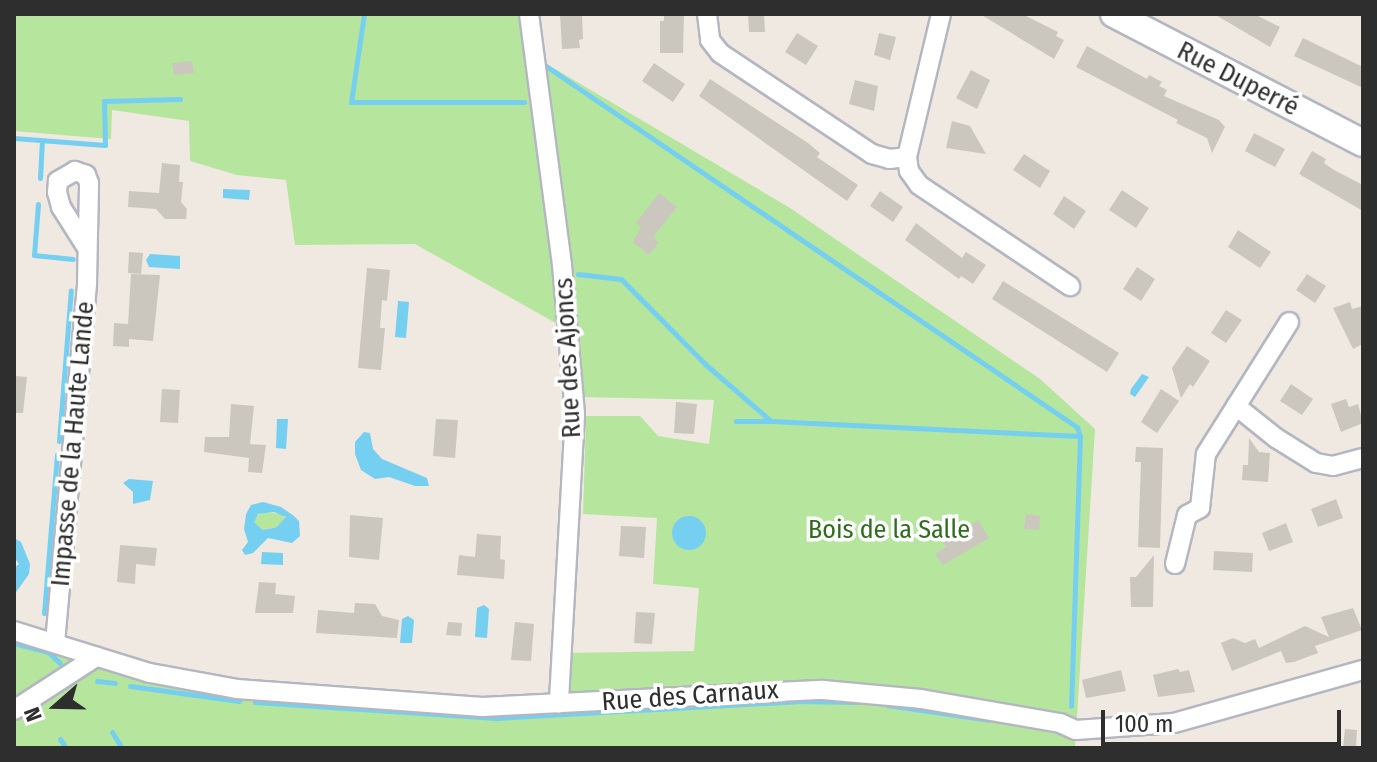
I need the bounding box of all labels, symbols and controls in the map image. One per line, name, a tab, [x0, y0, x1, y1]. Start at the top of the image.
street label: Rue Duperré	[1172, 35, 1304, 123]
street label: Rue des Ajoncs	[548, 277, 588, 439]
street label: Impasse de la Haute Lande	[45, 300, 101, 588]
park label: Bois de la Salle	[808, 514, 970, 546]
north arrow	[16, 666, 96, 746]
street label: Rue des Carnaux	[601, 674, 779, 718]
scale bar	[1105, 694, 1345, 744]
text: N	[18, 704, 48, 725]
text: 100 m	[1115, 710, 1173, 738]

